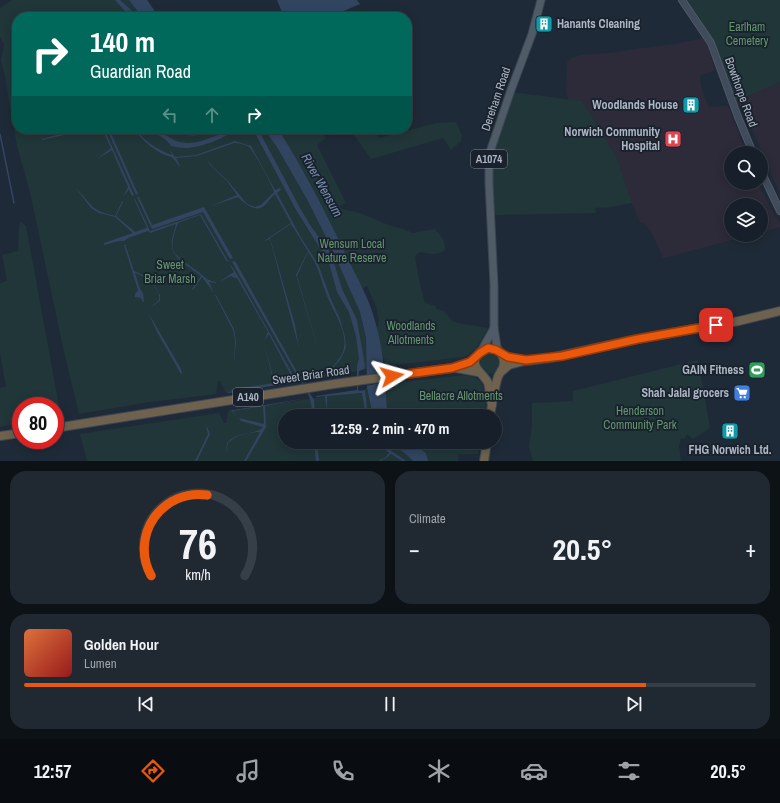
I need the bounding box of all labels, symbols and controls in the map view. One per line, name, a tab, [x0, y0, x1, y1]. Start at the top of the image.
building icon: Hanants Cleaning	[534, 14, 554, 34]
place label: Hanants Cleaning	[557, 16, 640, 32]
park label: Earlham Cemetery	[726, 19, 768, 49]
text: 140 m	[90, 23, 155, 61]
icon: right	[24, 28, 76, 80]
street label: Bowthorpe Road	[721, 55, 761, 129]
text: Guardian Road	[90, 59, 191, 84]
street label: Dereham Road	[478, 65, 514, 133]
building icon: Woodlands House	[681, 95, 701, 115]
place label: Woodlands House	[592, 97, 679, 113]
icon: left	[159, 104, 181, 126]
icon: ahead	[201, 104, 223, 126]
icon: right	[243, 104, 265, 126]
place label: Norwich Community Hospital	[564, 124, 661, 154]
hospital icon: Norwich Community Hospital	[663, 129, 683, 149]
map controls	[724, 146, 768, 242]
button: search	[724, 146, 768, 190]
water label: River Wensum	[298, 150, 347, 220]
road number: A1074	[471, 150, 507, 168]
button: layers	[724, 198, 768, 242]
park label: Wensum Local Nature Reserve	[318, 236, 386, 266]
park label: Sweet Briar Marsh	[144, 257, 196, 287]
pin	[699, 308, 733, 342]
icon: arrive	[705, 314, 727, 336]
park label: Woodlands Allotments	[386, 318, 436, 348]
position arrow	[371, 355, 413, 397]
sports icon: GAIN Fitness	[747, 360, 767, 380]
street label: Sweet Briar Road	[271, 362, 351, 388]
place label: GAIN Fitness	[682, 362, 745, 378]
supermarket icon: Shah Jalal grocers	[732, 383, 752, 403]
place label: Shah Jalal grocers	[641, 385, 730, 401]
road number: A140	[233, 388, 263, 406]
park label: Bellacre Allotments	[419, 388, 503, 404]
speed limit sign: 80	[12, 397, 64, 449]
park label: Henderson Community Park	[603, 403, 677, 433]
text: 12:59 · 2 min · 470 m	[331, 418, 449, 439]
building icon: FHG Norwich Ltd.	[720, 421, 740, 441]
place label: FHG Norwich Ltd.	[688, 442, 772, 458]
text: Climate	[409, 510, 446, 527]
text: 76	[179, 515, 216, 571]
text: 20.5°	[553, 529, 612, 569]
text: −	[409, 534, 420, 564]
text: +	[745, 534, 756, 564]
text: km/h	[185, 564, 210, 583]
text: Golden Hour	[84, 634, 159, 655]
text: Lumen	[84, 655, 117, 672]
icon: previous	[135, 693, 157, 715]
icon: pause	[379, 693, 401, 715]
icon: next	[623, 693, 645, 715]
icon: directions	[139, 757, 167, 785]
icon: music	[234, 757, 262, 785]
icon: phone	[329, 757, 357, 785]
icon: climate	[425, 757, 453, 785]
icon: car	[520, 757, 548, 785]
icon: filters	[615, 757, 643, 785]
text: 12:57	[34, 759, 71, 784]
text: 20.5°	[710, 759, 746, 784]

